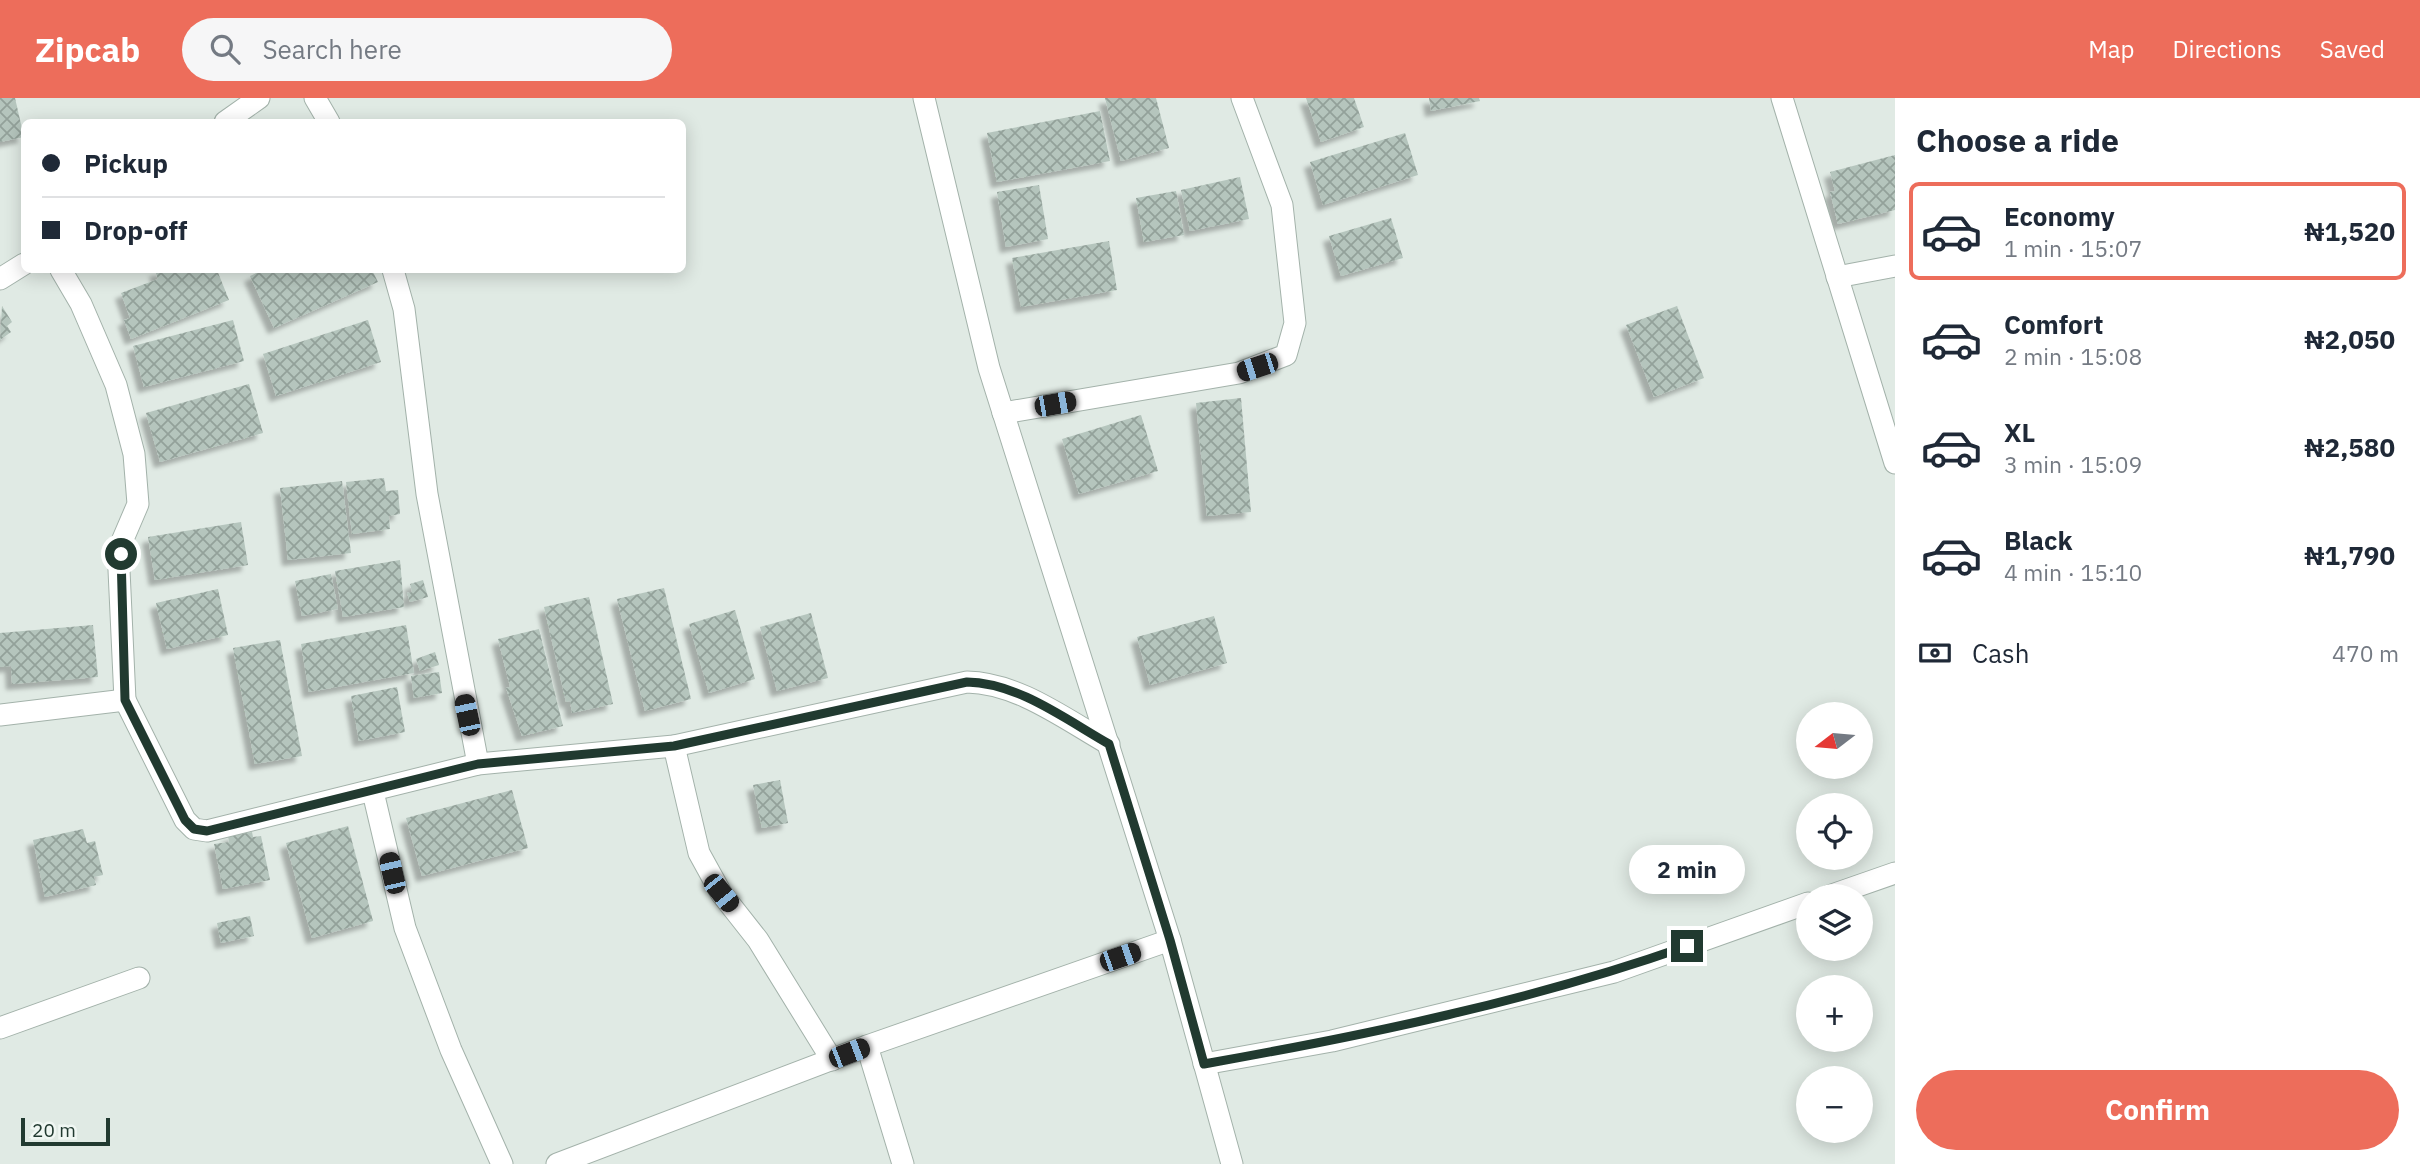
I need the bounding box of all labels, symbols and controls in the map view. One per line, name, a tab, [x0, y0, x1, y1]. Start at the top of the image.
search box	[182, 18, 672, 81]
text: Zipcab	[35, 28, 140, 71]
icon: search	[206, 30, 244, 68]
text: Search here	[262, 32, 402, 66]
text: Map	[2088, 33, 2134, 65]
text: Directions	[2172, 33, 2282, 65]
text: Saved	[2320, 33, 2385, 65]
text: Choose a ride	[1916, 119, 2119, 161]
text: Pickup	[84, 146, 168, 180]
text: Economy	[2004, 199, 2115, 233]
icon: car	[1920, 200, 1983, 263]
text: Drop-off	[84, 213, 187, 247]
text: ₦1,520	[2304, 214, 2395, 248]
text: 1 min · 15:07	[2004, 233, 2142, 263]
text: Comfort	[2004, 307, 2103, 341]
icon: car	[1920, 308, 1983, 371]
text: ₦2,050	[2304, 322, 2395, 356]
text: 2 min · 15:08	[2004, 341, 2142, 371]
car	[1234, 351, 1281, 383]
car	[1033, 390, 1078, 418]
text: XL	[2004, 415, 2035, 449]
icon: car	[1920, 416, 1983, 479]
text: ₦2,580	[2304, 430, 2395, 464]
text: 3 min · 15:09	[2004, 449, 2142, 479]
text: Black	[2004, 523, 2072, 557]
icon: car	[1920, 524, 1983, 587]
route start	[105, 538, 137, 570]
text: ₦1,790	[2304, 538, 2395, 572]
text: 4 min · 15:10	[2004, 557, 2142, 587]
icon: cash	[1916, 634, 1954, 672]
text: Cash	[1972, 636, 2029, 670]
text: 470 m	[2332, 638, 2399, 668]
car	[453, 692, 482, 738]
north arrow	[1796, 702, 1872, 779]
map controls	[1796, 702, 1873, 1143]
button: locate	[1796, 793, 1873, 870]
callout: 2 min	[1629, 844, 1745, 894]
car	[378, 850, 407, 896]
text: 2 min	[1657, 854, 1717, 884]
car	[700, 870, 743, 916]
button: layers	[1796, 884, 1873, 961]
route end	[1671, 930, 1703, 962]
car	[1097, 940, 1144, 974]
button: +	[1796, 975, 1873, 1052]
car	[826, 1036, 873, 1070]
button: −	[1796, 1066, 1873, 1143]
button: Confirm	[1916, 1070, 2399, 1150]
scale bar	[21, 1115, 110, 1147]
text: 20 m	[32, 1118, 76, 1142]

